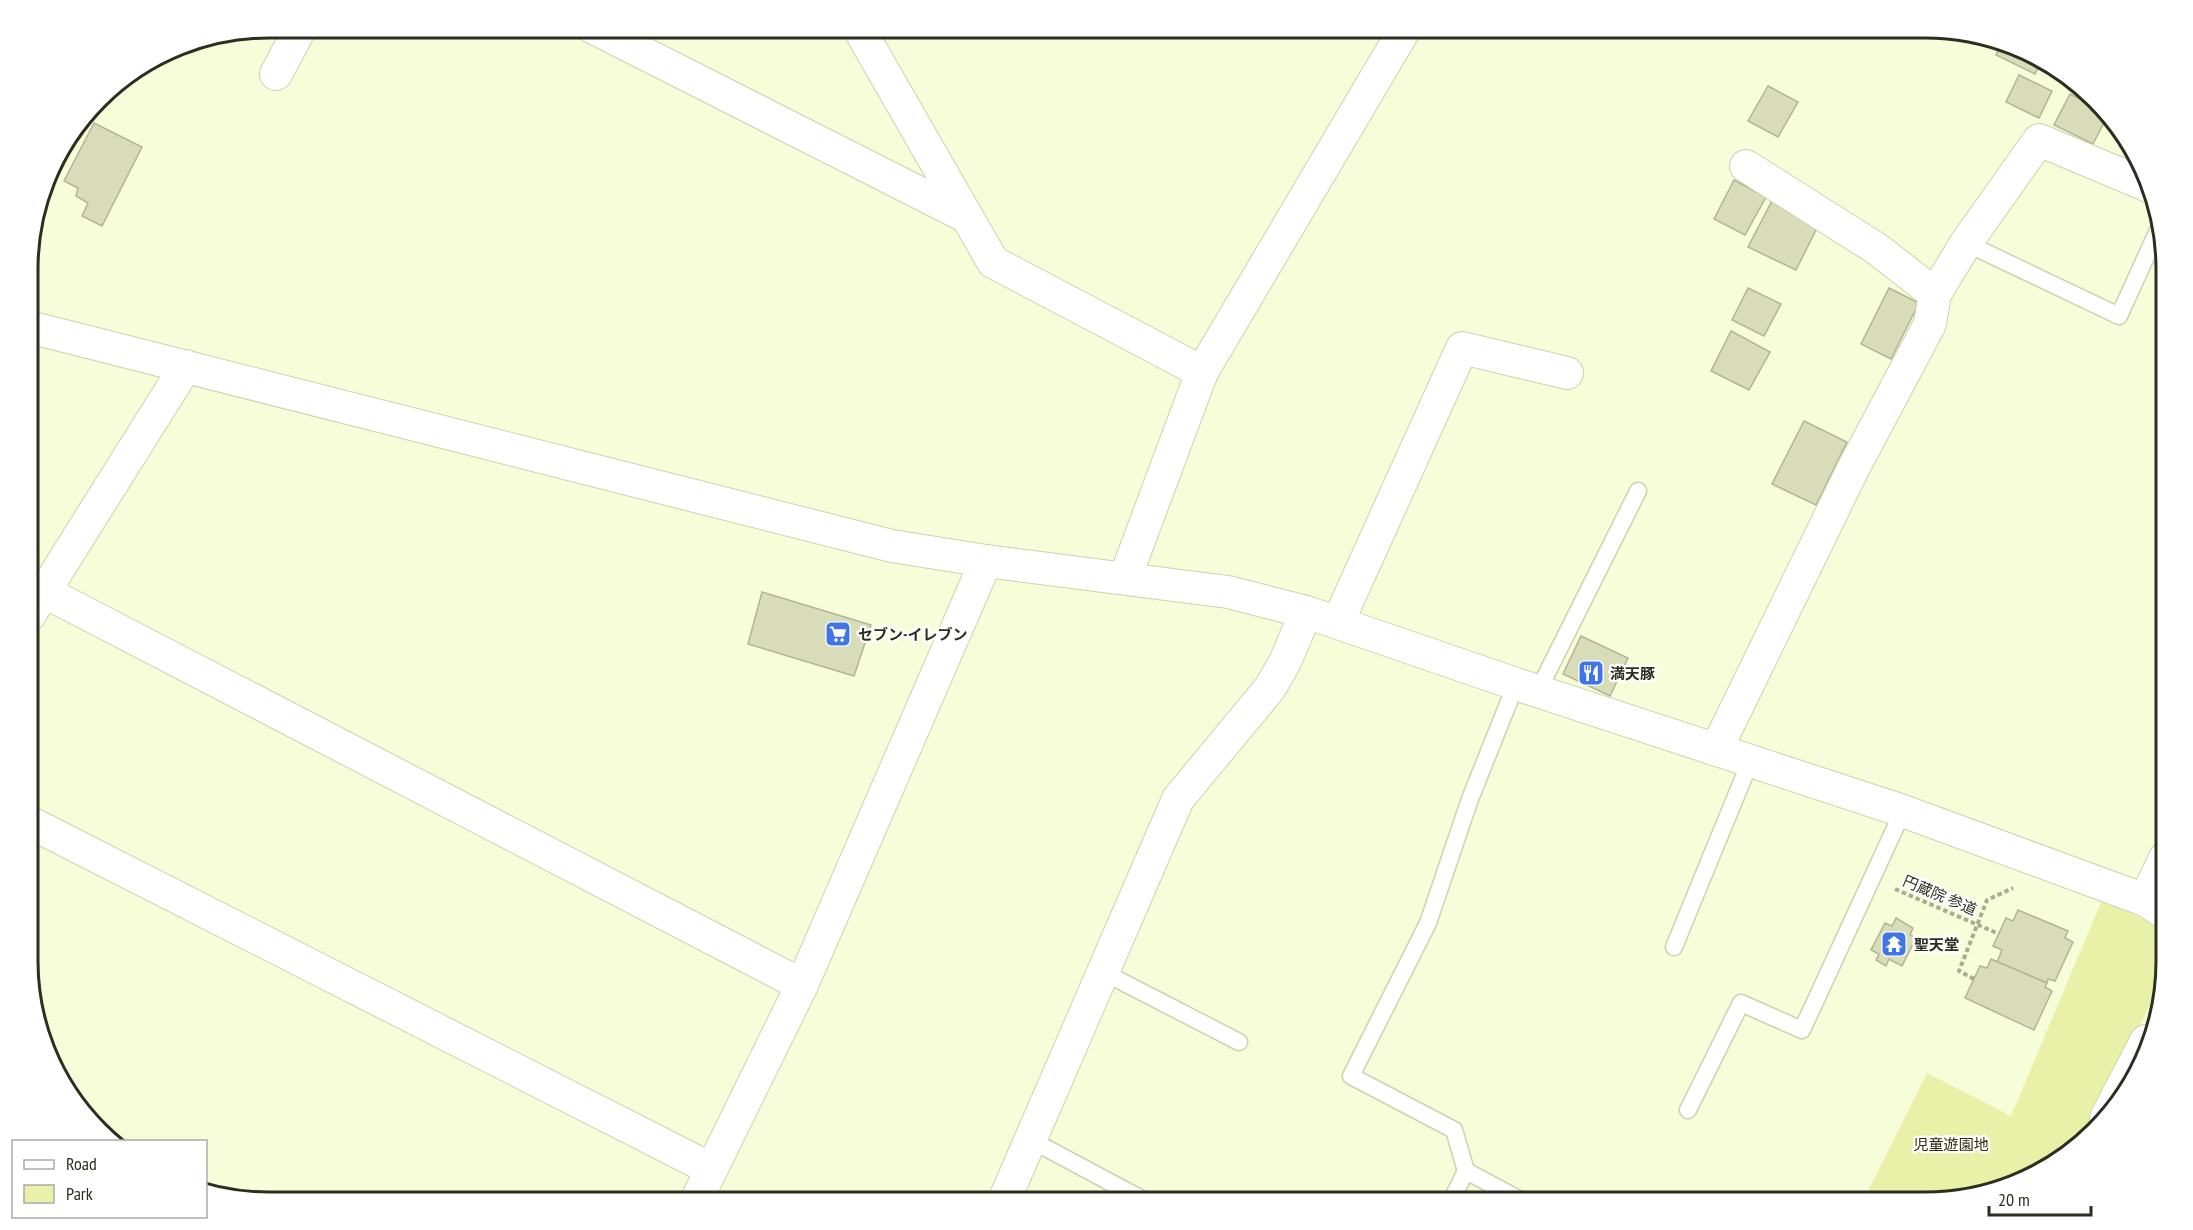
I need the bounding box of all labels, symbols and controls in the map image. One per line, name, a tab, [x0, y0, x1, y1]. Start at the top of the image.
supermarket icon: セブン-イレブン	[823, 619, 853, 649]
place label: セブン-イレブン	[858, 625, 967, 644]
restaurant icon: 満天豚	[1576, 658, 1606, 688]
place label: 満天豚	[1610, 664, 1655, 683]
street label: 円蔵院 参道	[1900, 871, 1980, 919]
temple icon: 聖天堂	[1879, 929, 1909, 959]
place label: 聖天堂	[1914, 935, 1959, 954]
park label: 児童遊園地	[1913, 1135, 1989, 1154]
legend	[12, 1140, 207, 1218]
text: Road	[66, 1152, 97, 1175]
scale bar	[1989, 1179, 2091, 1217]
text: Park	[66, 1182, 93, 1205]
text: 20 m	[1998, 1188, 2030, 1211]

